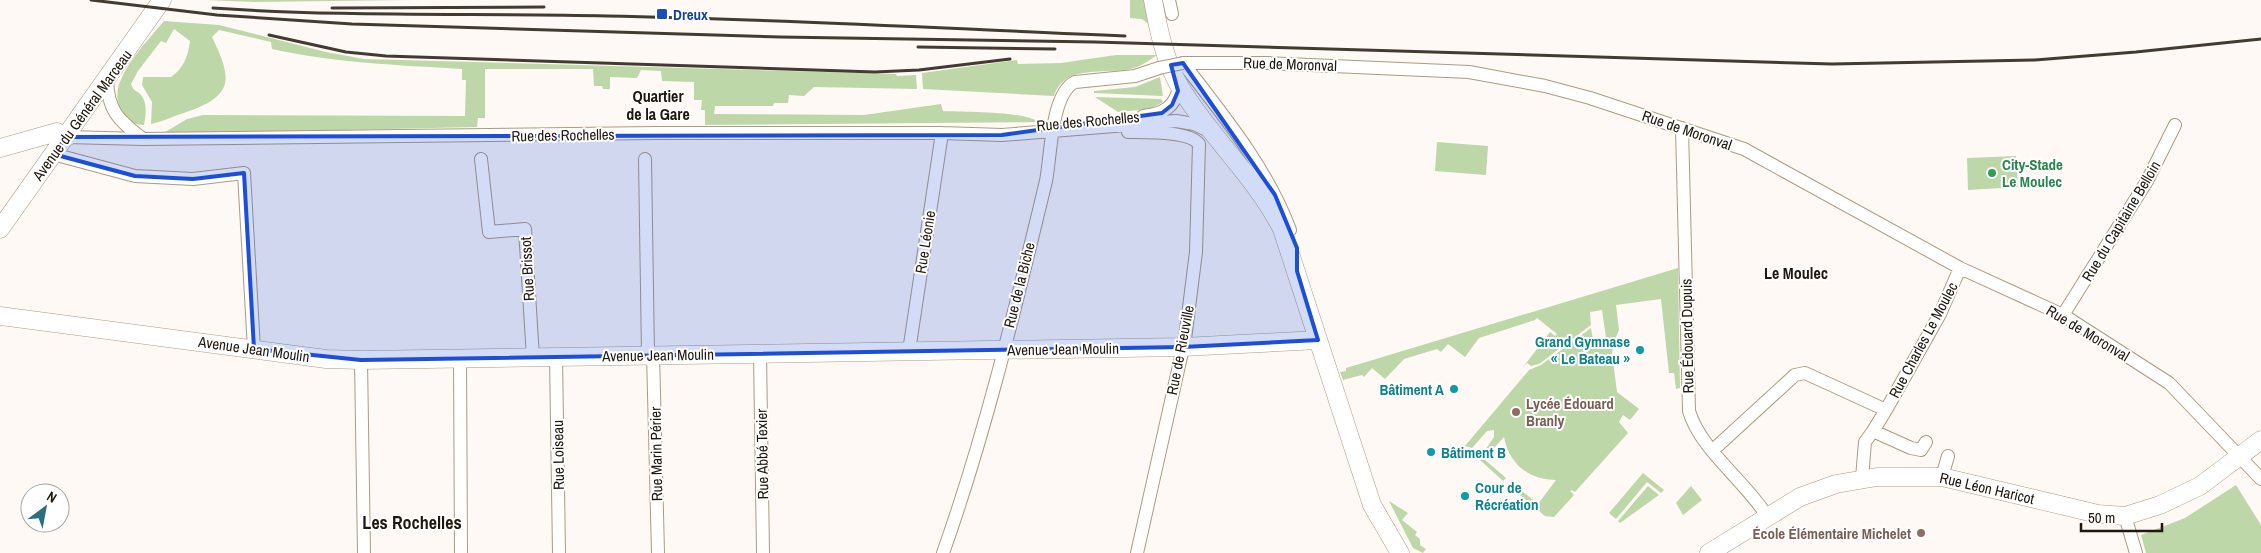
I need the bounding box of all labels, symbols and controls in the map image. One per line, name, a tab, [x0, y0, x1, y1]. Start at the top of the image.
place label: Dreux	[673, 4, 708, 25]
marker: Dreux	[655, 7, 669, 21]
street label: Avenue du Général Marceau	[27, 45, 137, 186]
street label: Rue de Moronval	[1243, 52, 1337, 76]
district label: Quartier de la Gare	[626, 85, 690, 125]
street label: Rue de Moronval	[1639, 105, 1735, 155]
street label: Rue des Rochelles	[1036, 106, 1140, 136]
street label: Rue des Rochelles	[511, 124, 615, 146]
place label: City-Stade Le Moulec	[2002, 154, 2063, 192]
street label: Rue du Capitaine Belloin	[2077, 157, 2165, 285]
marker: City-Stade Le Moulec	[1986, 167, 1998, 179]
street label: Rue Léonie	[910, 209, 940, 275]
street label: Rue Brissot	[515, 236, 539, 302]
street label: Rue de la Biche	[998, 240, 1040, 330]
district label: Le Moulec	[1764, 262, 1828, 284]
street label: Rue Édouard Dupuis	[1675, 278, 1699, 394]
street label: Rue Charles Le Moulec	[1884, 278, 1962, 402]
street label: Rue de Moronval	[2042, 300, 2134, 366]
street label: Rue de Rieuville	[1161, 303, 1199, 397]
street label: Avenue Jean Moulin	[196, 331, 311, 367]
place label: Grand Gymnase « Le Bateau »	[1535, 331, 1630, 369]
street label: Avenue Jean Moulin	[1006, 338, 1119, 360]
street label: Avenue Jean Moulin	[601, 344, 714, 366]
marker: Grand Gymnase « Le Bateau »	[1634, 344, 1646, 356]
place label: Bâtiment A	[1380, 379, 1444, 400]
marker: Bâtiment A	[1448, 383, 1460, 395]
place label: Lycée Édouard Branly	[1526, 393, 1614, 431]
marker: Lycée Édouard Branly	[1510, 406, 1522, 418]
street label: Rue Marin Périer	[645, 407, 667, 501]
street label: Rue Abbé Texier	[751, 408, 773, 500]
street label: Rue Loiseau	[547, 420, 569, 490]
place label: Bâtiment B	[1441, 442, 1506, 463]
marker: Bâtiment B	[1425, 446, 1437, 458]
street label: Rue Léon Haricot	[1938, 467, 2037, 509]
place label: Cour de Récréation	[1475, 477, 1539, 515]
north arrow	[20, 483, 70, 533]
text: N	[44, 487, 60, 507]
marker: Cour de Récréation	[1459, 490, 1471, 502]
scale bar	[2081, 500, 2162, 532]
text: 50 m	[2088, 507, 2115, 528]
district label: Les Rochelles	[362, 510, 462, 535]
place label: École Élémentaire Michelet	[1752, 523, 1911, 544]
marker: École Élémentaire Michelet	[1915, 527, 1927, 539]

